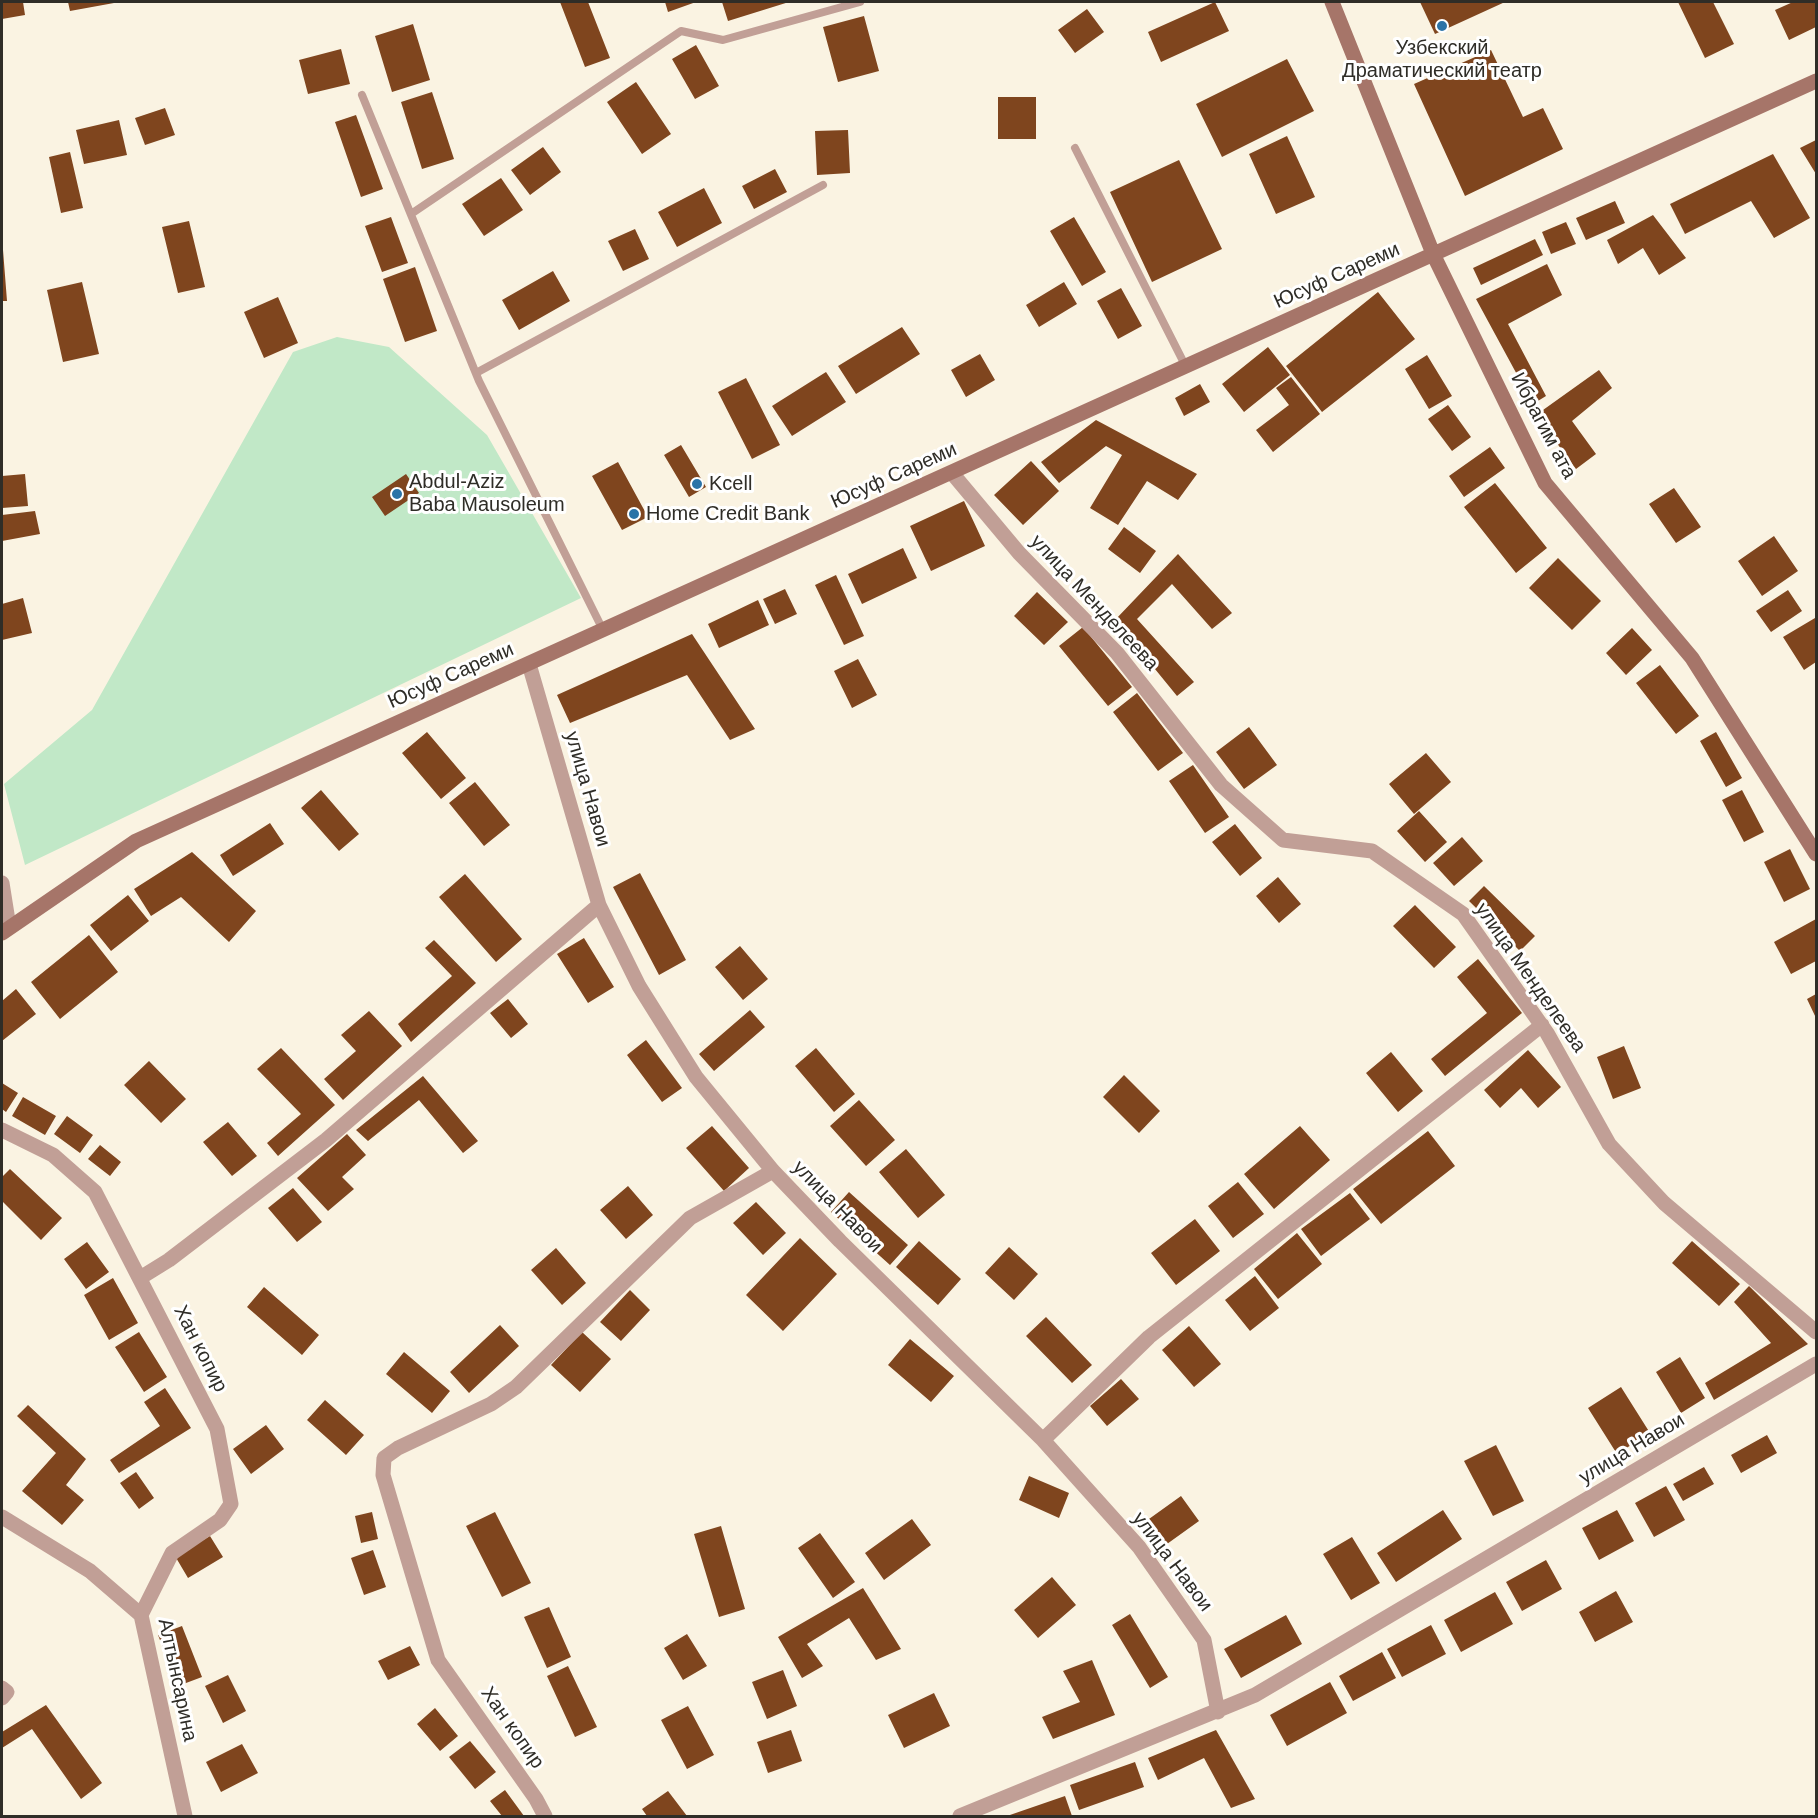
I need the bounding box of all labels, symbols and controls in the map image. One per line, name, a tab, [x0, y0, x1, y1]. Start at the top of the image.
marker: Узбекский Драматический театр	[1435, 19, 1449, 33]
place label: Узбекский Драматический театр	[1342, 36, 1542, 83]
street label: Юсуф Сареми	[1270, 238, 1404, 314]
street label: Ибрагим ата	[1505, 369, 1581, 483]
street label: Юсуф Сареми	[827, 438, 961, 514]
place label: Abdul-Aziz Baba Mausoleum	[409, 470, 565, 517]
place label: Kcell	[709, 472, 752, 496]
marker: Kcell	[690, 477, 704, 491]
marker: Abdul-Aziz Baba Mausoleum	[390, 487, 404, 501]
place label: Home Credit Bank	[646, 502, 809, 526]
marker: Home Credit Bank	[627, 507, 641, 521]
street label: улица Менделеева	[1025, 530, 1163, 676]
street label: Юсуф Сареми	[384, 638, 518, 714]
street label: улица Навои	[559, 729, 615, 849]
street label: улица Менделеева	[1469, 899, 1591, 1057]
street label: улица Навои	[787, 1156, 887, 1258]
street label: Хан копир	[168, 1302, 232, 1396]
street label: улица Навои	[1575, 1408, 1689, 1490]
street label: улица Навои	[1127, 1507, 1217, 1617]
street label: Алтынсарина	[152, 1616, 202, 1744]
street label: Хан копир	[475, 1682, 549, 1774]

